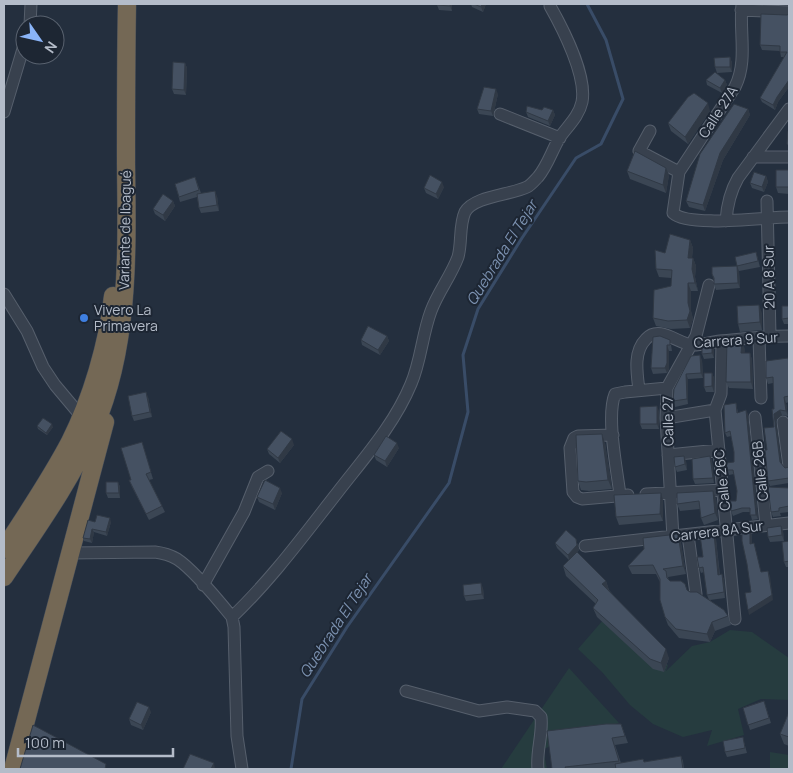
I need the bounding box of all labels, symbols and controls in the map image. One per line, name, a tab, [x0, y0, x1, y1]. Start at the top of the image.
north arrow	[15, 15, 65, 65]
text: N	[41, 38, 62, 57]
street label: Calle 27A	[694, 82, 742, 141]
street label: Variante de Ibagué	[114, 170, 135, 290]
water label: Quebrada El Tejar	[461, 194, 544, 309]
street label: 20 A 8 Sur	[758, 245, 779, 309]
place label: Vivero La Primavera	[94, 300, 158, 335]
marker: Vivero La Primavera	[78, 312, 90, 324]
street label: Carrera 9 Sur	[693, 327, 779, 352]
street label: Calle 27	[658, 396, 677, 446]
street label: Calle 26B	[747, 440, 772, 502]
street label: Calle 26C	[709, 448, 734, 512]
street label: Carrera 8A Sur	[670, 515, 764, 546]
water label: Quebrada El Tejar	[294, 567, 379, 682]
scale bar	[18, 726, 172, 758]
text: 100 m	[25, 732, 65, 753]

